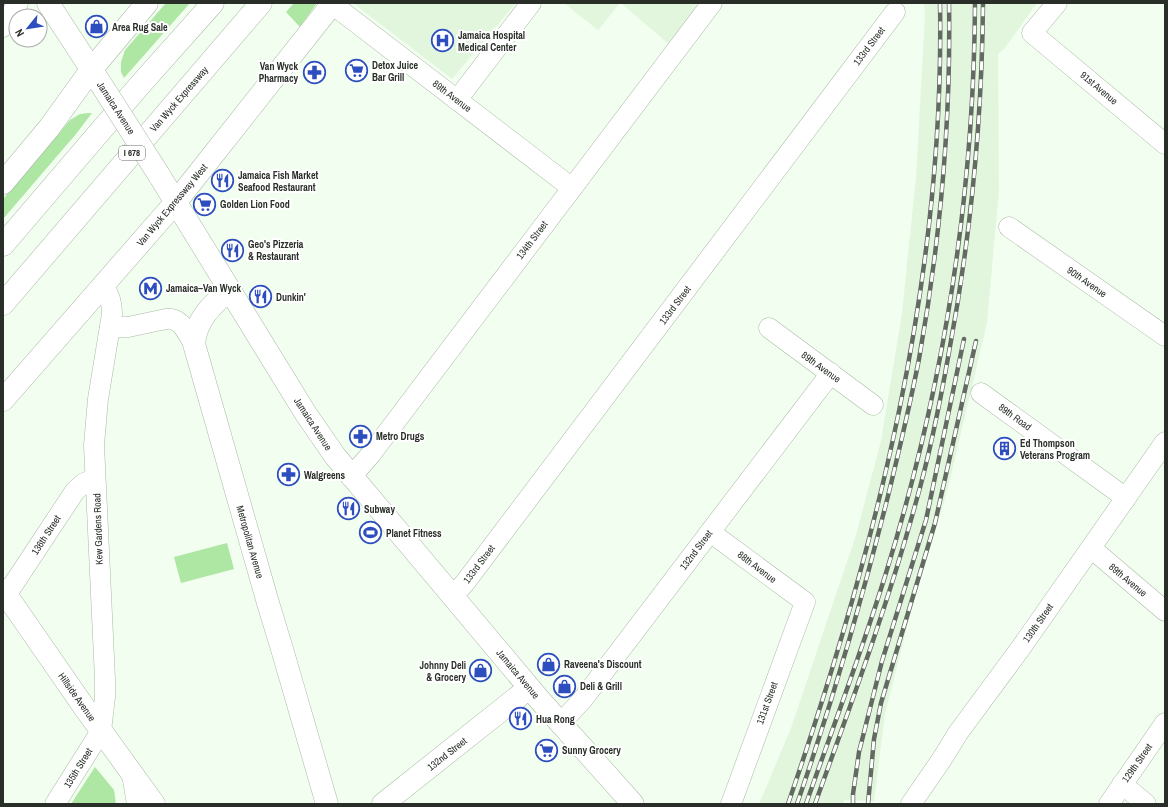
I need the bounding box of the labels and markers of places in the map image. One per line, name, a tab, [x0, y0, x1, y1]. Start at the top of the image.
shop icon: Area Rug Sale	[84, 14, 110, 40]
place label: Area Rug Sale	[112, 21, 168, 34]
hospital icon: Jamaica Hospital Medical Center	[430, 28, 456, 54]
place label: Jamaica Hospital Medical Center	[458, 29, 525, 54]
supermarket icon: Detox Juice Bar Grill	[343, 58, 369, 84]
pharmacy icon: Van Wyck Pharmacy	[301, 59, 327, 85]
place label: Detox Juice Bar Grill	[372, 59, 418, 84]
place label: Van Wyck Pharmacy	[259, 60, 298, 85]
restaurant icon: Jamaica Fish Market Seafood Restaurant	[210, 168, 236, 194]
place label: Jamaica Fish Market Seafood Restaurant	[238, 169, 318, 194]
supermarket icon: Golden Lion Food	[192, 191, 218, 217]
place label: Golden Lion Food	[220, 198, 290, 211]
restaurant icon: Geo's Pizzeria & Restaurant	[220, 237, 246, 263]
place label: Geo's Pizzeria & Restaurant	[248, 238, 304, 263]
metro station icon: Jamaica–Van Wyck	[138, 275, 164, 301]
place label: Jamaica–Van Wyck	[166, 282, 242, 295]
restaurant icon: Dunkin'	[248, 284, 274, 310]
place label: Dunkin'	[276, 291, 306, 304]
pharmacy icon: Metro Drugs	[347, 423, 373, 449]
place label: Metro Drugs	[376, 430, 425, 443]
building icon: Ed Thompson Veterans Program	[992, 436, 1018, 462]
place label: Ed Thompson Veterans Program	[1020, 437, 1090, 462]
pharmacy icon: Walgreens	[276, 462, 302, 488]
place label: Walgreens	[304, 469, 346, 482]
restaurant icon: Subway	[335, 496, 361, 522]
place label: Subway	[364, 503, 395, 516]
sports icon: Planet Fitness	[358, 520, 384, 546]
place label: Planet Fitness	[386, 527, 442, 540]
shop icon: Raveena's Discount	[536, 651, 562, 677]
shop icon: Johnny Deli & Grocery	[468, 658, 494, 684]
place label: Raveena's Discount	[564, 658, 642, 671]
place label: Johnny Deli & Grocery	[420, 659, 466, 684]
shop icon: Deli & Grill	[551, 673, 577, 699]
place label: Deli & Grill	[580, 680, 622, 693]
restaurant icon: Hua Rong	[508, 706, 534, 732]
place label: Hua Rong	[536, 713, 575, 726]
supermarket icon: Sunny Grocery	[534, 737, 560, 763]
place label: Sunny Grocery	[562, 744, 621, 757]

